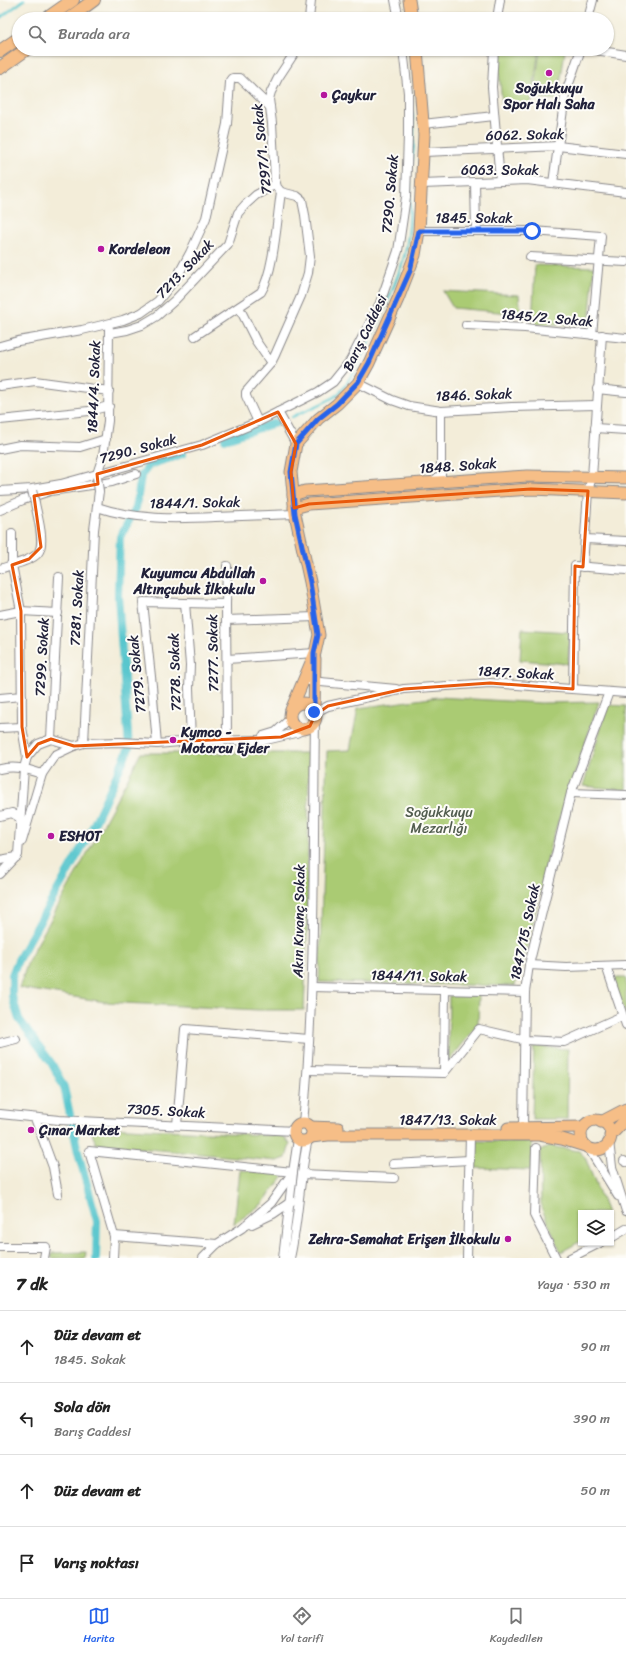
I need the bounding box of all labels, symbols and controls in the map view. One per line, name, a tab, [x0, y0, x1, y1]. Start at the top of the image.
search box	[12, 12, 614, 56]
text: Burada ara	[58, 21, 130, 47]
icon: search	[26, 23, 48, 45]
marker: Soğukkuyu Spor Halı Saha	[544, 68, 554, 78]
place label: Soğukkuyu Spor Halı Saha	[502, 76, 596, 117]
place label: Çaykur	[331, 83, 377, 108]
marker: Çaykur	[319, 90, 329, 100]
street label: 7297/1. Sokak	[245, 102, 279, 196]
street label: 6062. Sokak	[486, 122, 565, 148]
street label: 7290. Sokak	[374, 153, 406, 235]
street label: 6063. Sokak	[461, 158, 540, 183]
street label: 1845. Sokak	[435, 206, 513, 231]
route start	[523, 222, 541, 240]
street label: 7213. Sokak	[150, 233, 221, 305]
place label: Kordeleon	[108, 237, 171, 262]
marker: Kordeleon	[96, 244, 106, 254]
street label: Barış Caddesi	[336, 289, 395, 376]
street label: 1845/2. Sokak	[500, 302, 595, 335]
street label: 1844/4. Sokak	[80, 339, 108, 434]
street label: 1846. Sokak	[435, 381, 513, 409]
street label: 7290. Sokak	[97, 427, 180, 471]
street label: 1848. Sokak	[419, 451, 498, 481]
street label: 1844/1. Sokak	[149, 490, 241, 516]
place label: Kuyumcu Abdullah Altınçubuk İlkokulu	[132, 561, 256, 602]
street label: 7281. Sokak	[63, 569, 92, 647]
marker: Kuyumcu Abdullah Altınçubuk İlkokulu	[258, 576, 268, 586]
street label: 7277. Sokak	[200, 613, 226, 692]
street label: 7299. Sokak	[27, 616, 57, 697]
street label: 7278. Sokak	[161, 632, 189, 712]
street label: 7279. Sokak	[120, 633, 154, 714]
street label: 1847. Sokak	[477, 659, 556, 688]
route end	[305, 703, 323, 721]
place label: Kymco - Motorcu Ejder	[180, 720, 271, 761]
marker: Kymco - Motorcu Ejder	[168, 735, 178, 745]
park label: Soğukkuyu Mezarlığı	[405, 800, 473, 841]
place label: ESHOT	[59, 824, 103, 849]
marker: ESHOT	[46, 831, 56, 841]
street label: Akın Kıvanç Sokak	[285, 863, 312, 979]
street label: 1847/15. Sokak	[503, 881, 548, 983]
street label: 1844/11. Sokak	[371, 963, 468, 989]
street label: 7305. Sokak	[126, 1096, 207, 1126]
street label: 1847/13. Sokak	[399, 1108, 497, 1133]
place label: Çınar Market	[38, 1118, 121, 1143]
marker: Çınar Market	[26, 1125, 36, 1135]
map controls	[578, 1210, 614, 1246]
button: layers	[578, 1210, 614, 1246]
place label: Zehra-Semahat Erişen İlkokulu	[307, 1227, 500, 1252]
marker: Zehra-Semahat Erişen İlkokulu	[503, 1234, 513, 1244]
text: 7 dk	[16, 1269, 48, 1299]
text: Yaya · 530 m	[538, 1273, 610, 1296]
text: Düz devam et	[54, 1322, 141, 1348]
text: 90 m	[580, 1335, 610, 1358]
icon: ahead	[16, 1336, 38, 1358]
text: 1845. Sokak	[54, 1348, 126, 1371]
text: Sola dön	[54, 1394, 110, 1420]
text: 390 m	[573, 1407, 610, 1430]
icon: left	[16, 1408, 38, 1430]
text: Barış Caddesi	[54, 1420, 131, 1443]
text: Düz devam et	[54, 1478, 141, 1504]
text: 50 m	[580, 1479, 610, 1502]
icon: ahead	[16, 1480, 38, 1502]
text: Varış noktası	[54, 1550, 139, 1576]
icon: arrive	[16, 1552, 38, 1574]
tab: Harita	[83, 1605, 114, 1648]
tab: Yol tarifi	[281, 1605, 323, 1648]
tab: Kaydedilen	[490, 1605, 543, 1648]

